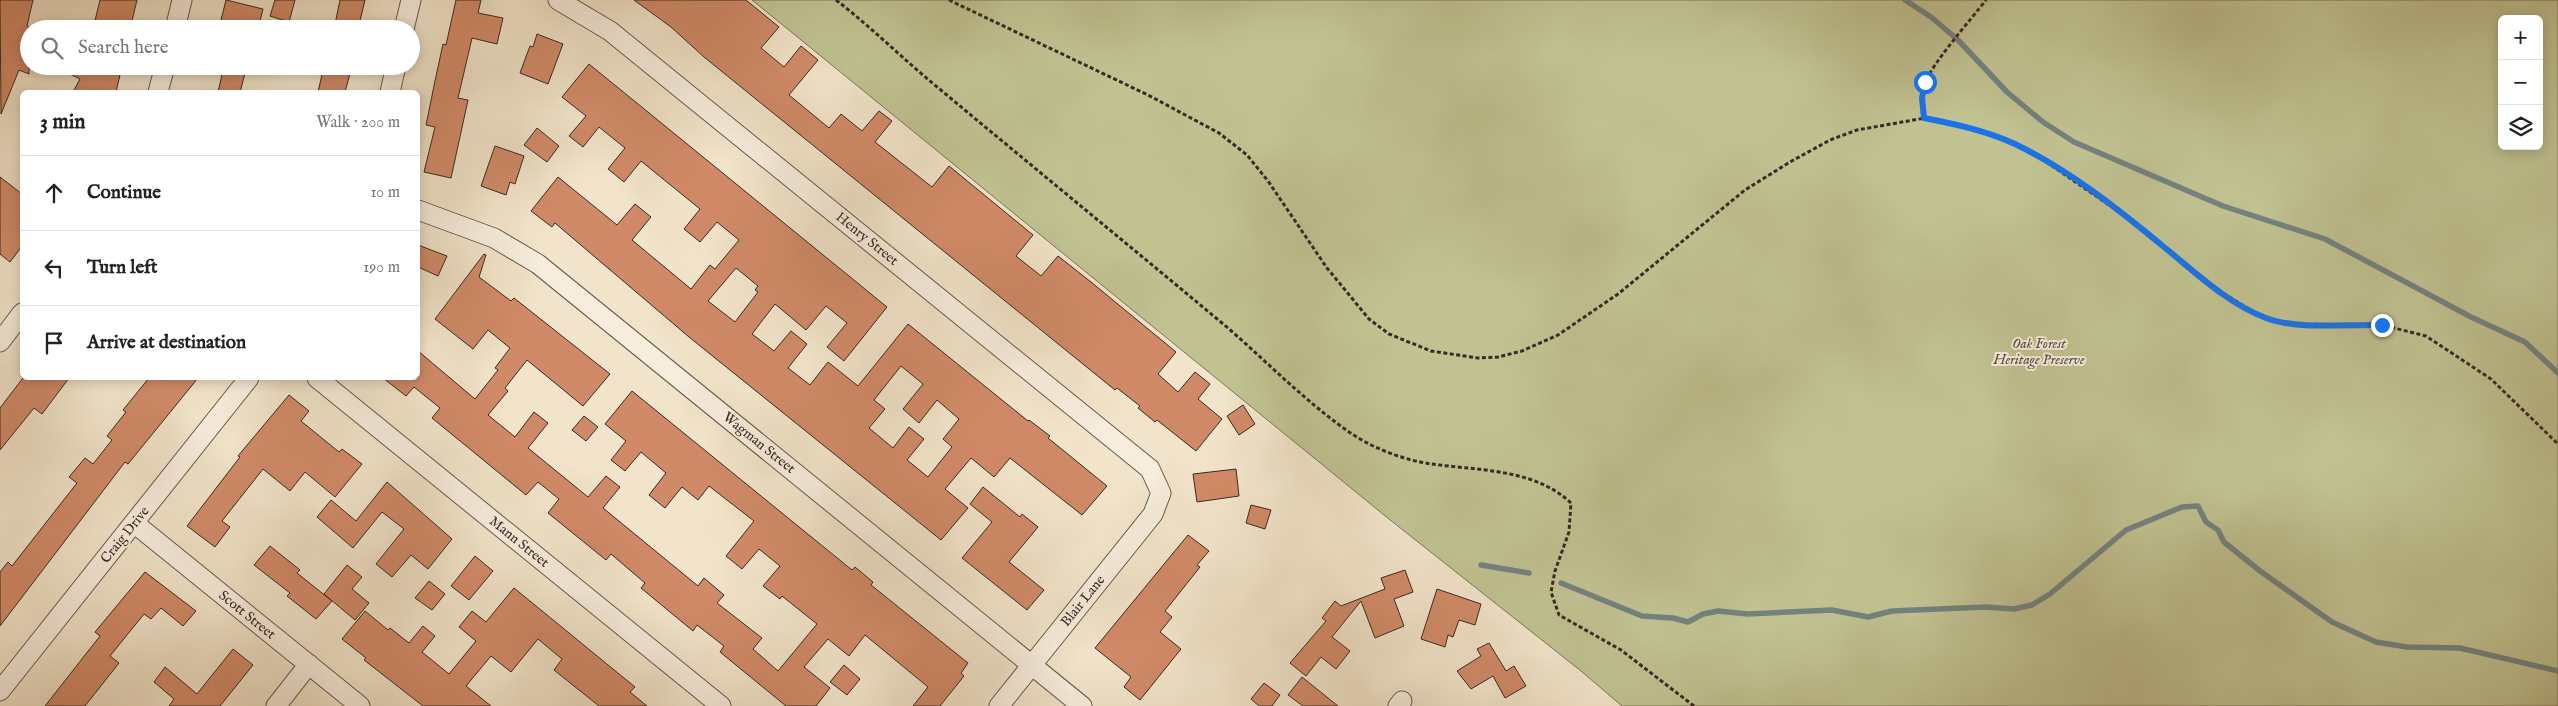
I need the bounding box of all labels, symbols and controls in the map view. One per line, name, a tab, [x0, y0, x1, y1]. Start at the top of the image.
map controls	[2498, 15, 2543, 150]
button: +	[2498, 15, 2543, 60]
search box	[20, 20, 420, 75]
icon: search	[38, 34, 66, 62]
text: Search here	[78, 36, 169, 60]
button: −	[2498, 60, 2543, 105]
route start	[1914, 71, 1937, 94]
button: layers	[2498, 105, 2543, 150]
text: 3 min	[40, 109, 85, 136]
text: Walk · 200 m	[316, 113, 400, 133]
icon: ahead	[40, 179, 68, 207]
text: Continue	[87, 181, 161, 205]
text: 10 m	[370, 183, 400, 203]
street label: Henry Street	[832, 208, 902, 270]
icon: left	[40, 254, 68, 282]
text: Turn left	[87, 256, 158, 280]
text: 190 m	[363, 258, 400, 278]
route end	[2371, 314, 2394, 337]
icon: arrive	[40, 329, 68, 357]
text: Arrive at destination	[87, 331, 246, 355]
park label: Oak Forest Heritage Preserve	[1992, 335, 2085, 370]
street label: Wagman Street	[719, 408, 799, 478]
street label: Craig Drive	[97, 502, 154, 567]
street label: Mann Street	[485, 512, 553, 572]
street label: Blair Lane	[1057, 571, 1110, 630]
street label: Scott Street	[215, 587, 279, 644]

